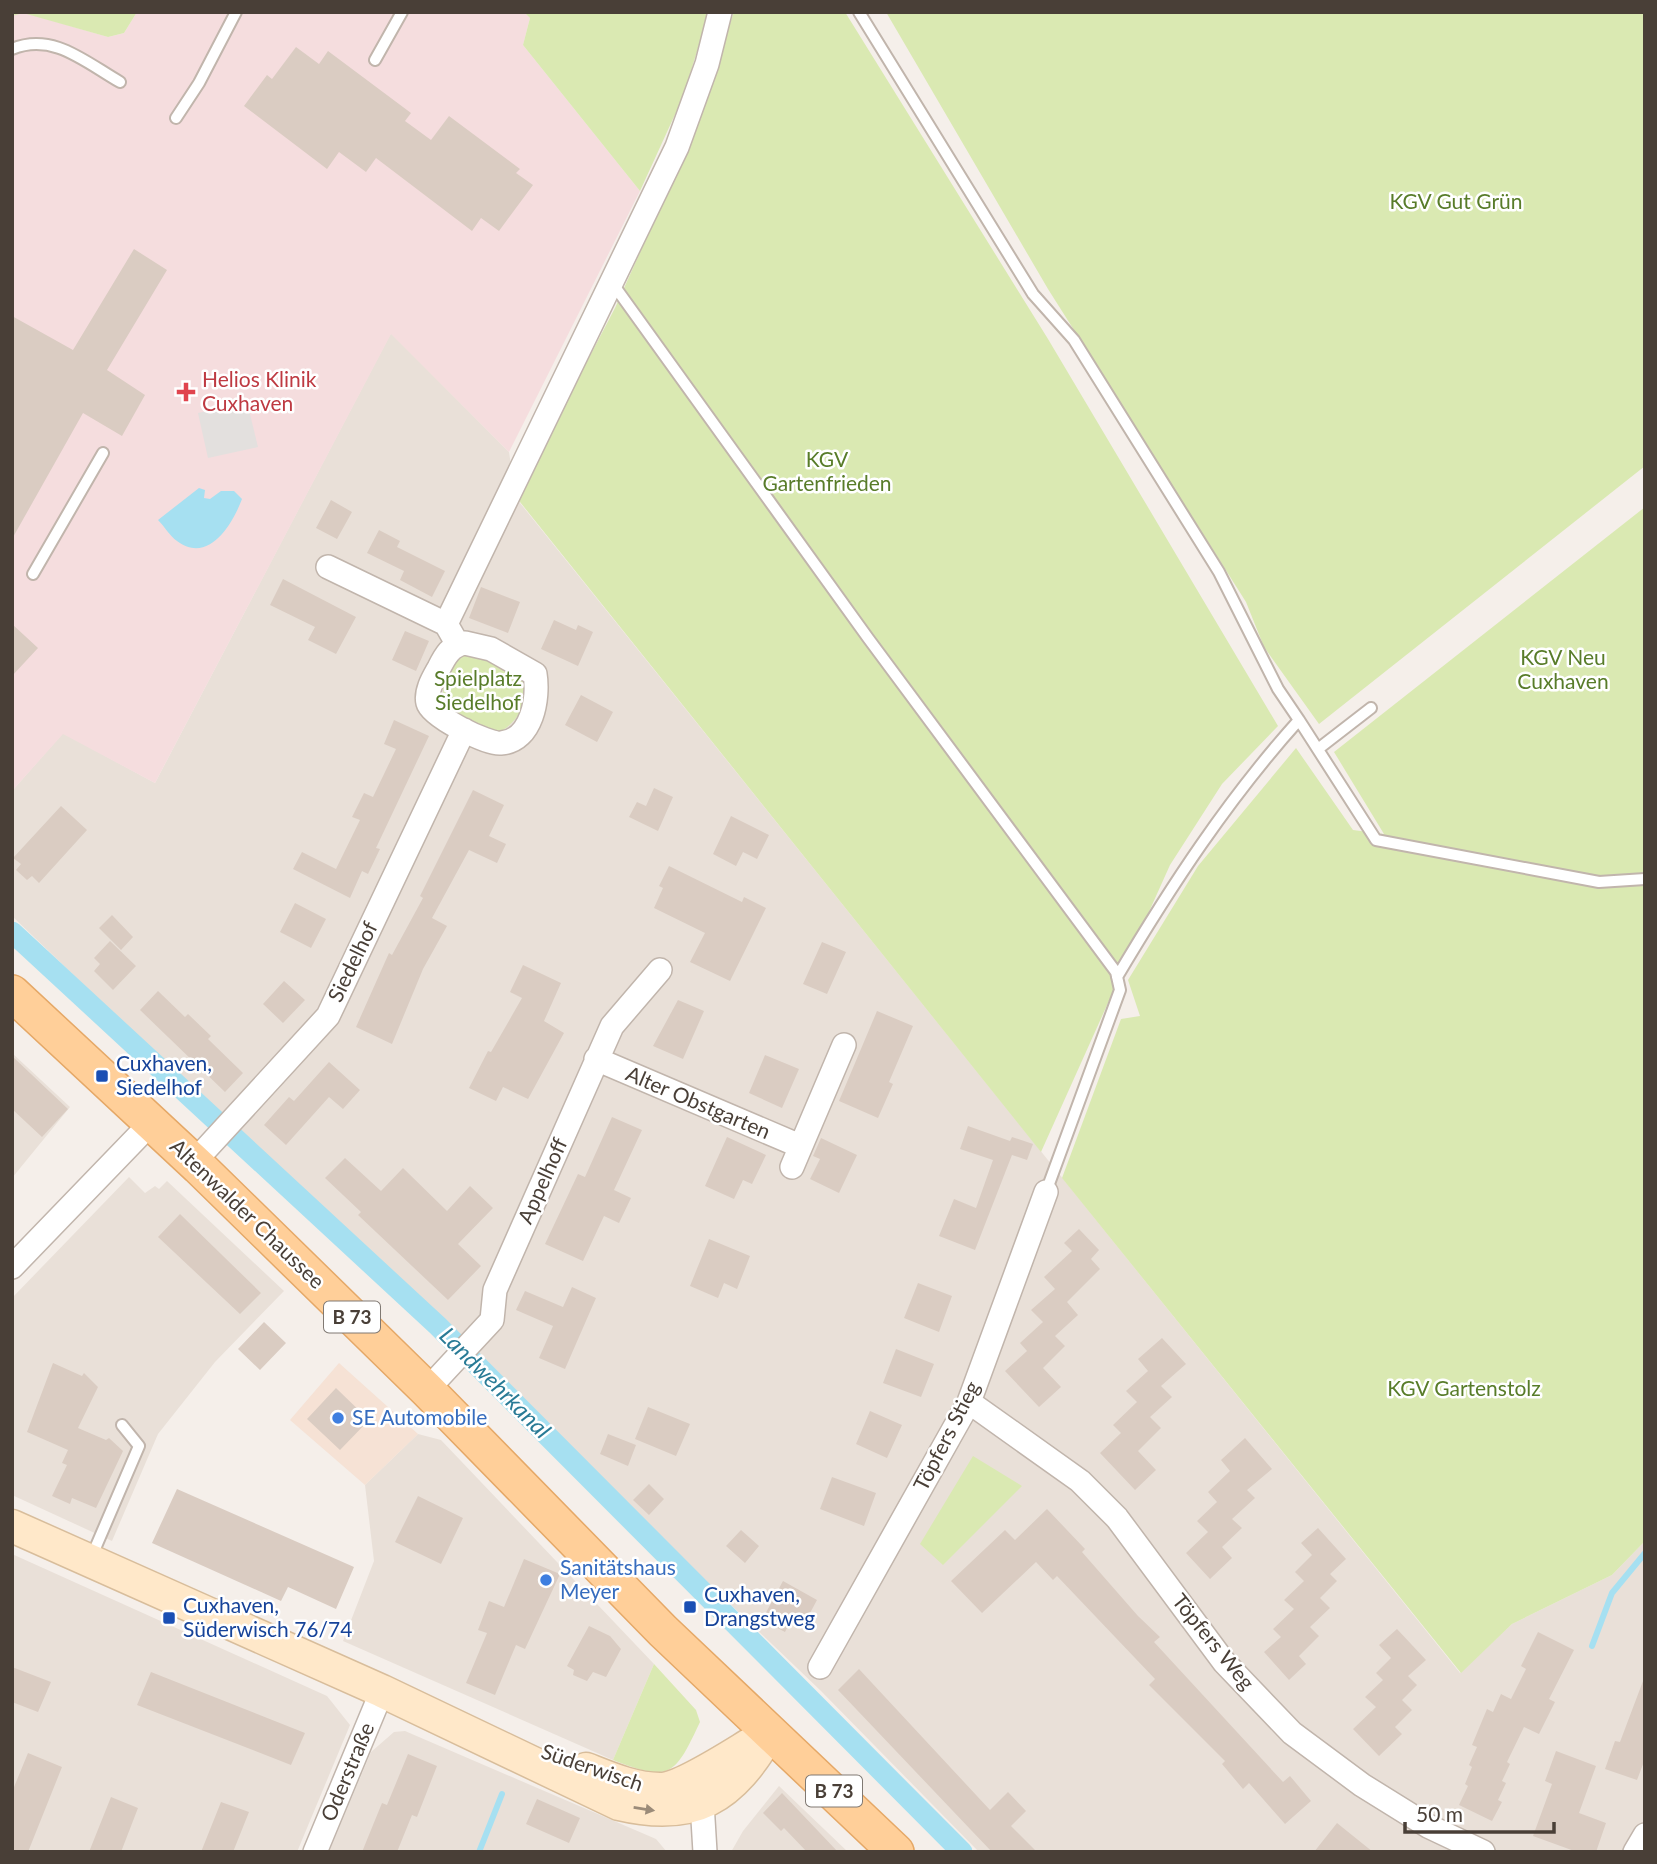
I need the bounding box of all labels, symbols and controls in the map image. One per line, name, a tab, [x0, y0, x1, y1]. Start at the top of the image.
park label: KGV Gut Grün	[1390, 188, 1522, 213]
place label: Helios Klinik Cuxhaven	[202, 366, 317, 415]
marker: Helios Klinik Cuxhaven	[176, 382, 196, 402]
park label: KGV Gartenfrieden	[762, 446, 892, 495]
park label: KGV Neu Cuxhaven	[1517, 644, 1609, 693]
park label: Spielplatz Siedelhof	[434, 665, 522, 714]
street label: Siedelhof	[322, 917, 382, 1005]
place label: Cuxhaven, Siedelhof	[116, 1050, 212, 1099]
street label: Alter Obstgarten	[623, 1060, 775, 1143]
marker: Cuxhaven, Siedelhof	[94, 1068, 110, 1084]
street label: Altenwalder Chaussee	[166, 1133, 330, 1293]
street label: Appelhoff	[512, 1134, 572, 1227]
road number: B 73	[324, 1302, 380, 1332]
water label: Landwehrkanal	[434, 1321, 557, 1444]
park label: KGV Gartenstolz	[1387, 1375, 1541, 1400]
street label: Töpfers Stieg	[907, 1376, 984, 1494]
place label: SE Automobile	[352, 1404, 487, 1429]
marker: SE Automobile	[330, 1410, 346, 1426]
place label: Sanitätshaus Meyer	[560, 1554, 676, 1603]
marker: Sanitätshaus Meyer	[538, 1572, 554, 1588]
place label: Cuxhaven, Drangstweg	[704, 1581, 815, 1630]
street label: Töpfers Weg	[1168, 1588, 1260, 1694]
place label: Cuxhaven, Süderwisch 76/74	[183, 1592, 352, 1641]
marker: Cuxhaven, Drangstweg	[682, 1599, 698, 1615]
marker: Cuxhaven, Süderwisch 76/74	[161, 1610, 177, 1626]
street label: Oderstraße	[315, 1718, 379, 1825]
street label: Süderwisch	[538, 1738, 647, 1796]
road number: B 73	[806, 1776, 862, 1806]
scale bar	[1405, 1790, 1554, 1834]
text: 50 m	[1416, 1801, 1463, 1826]
one-way arrow	[633, 1804, 655, 1815]

